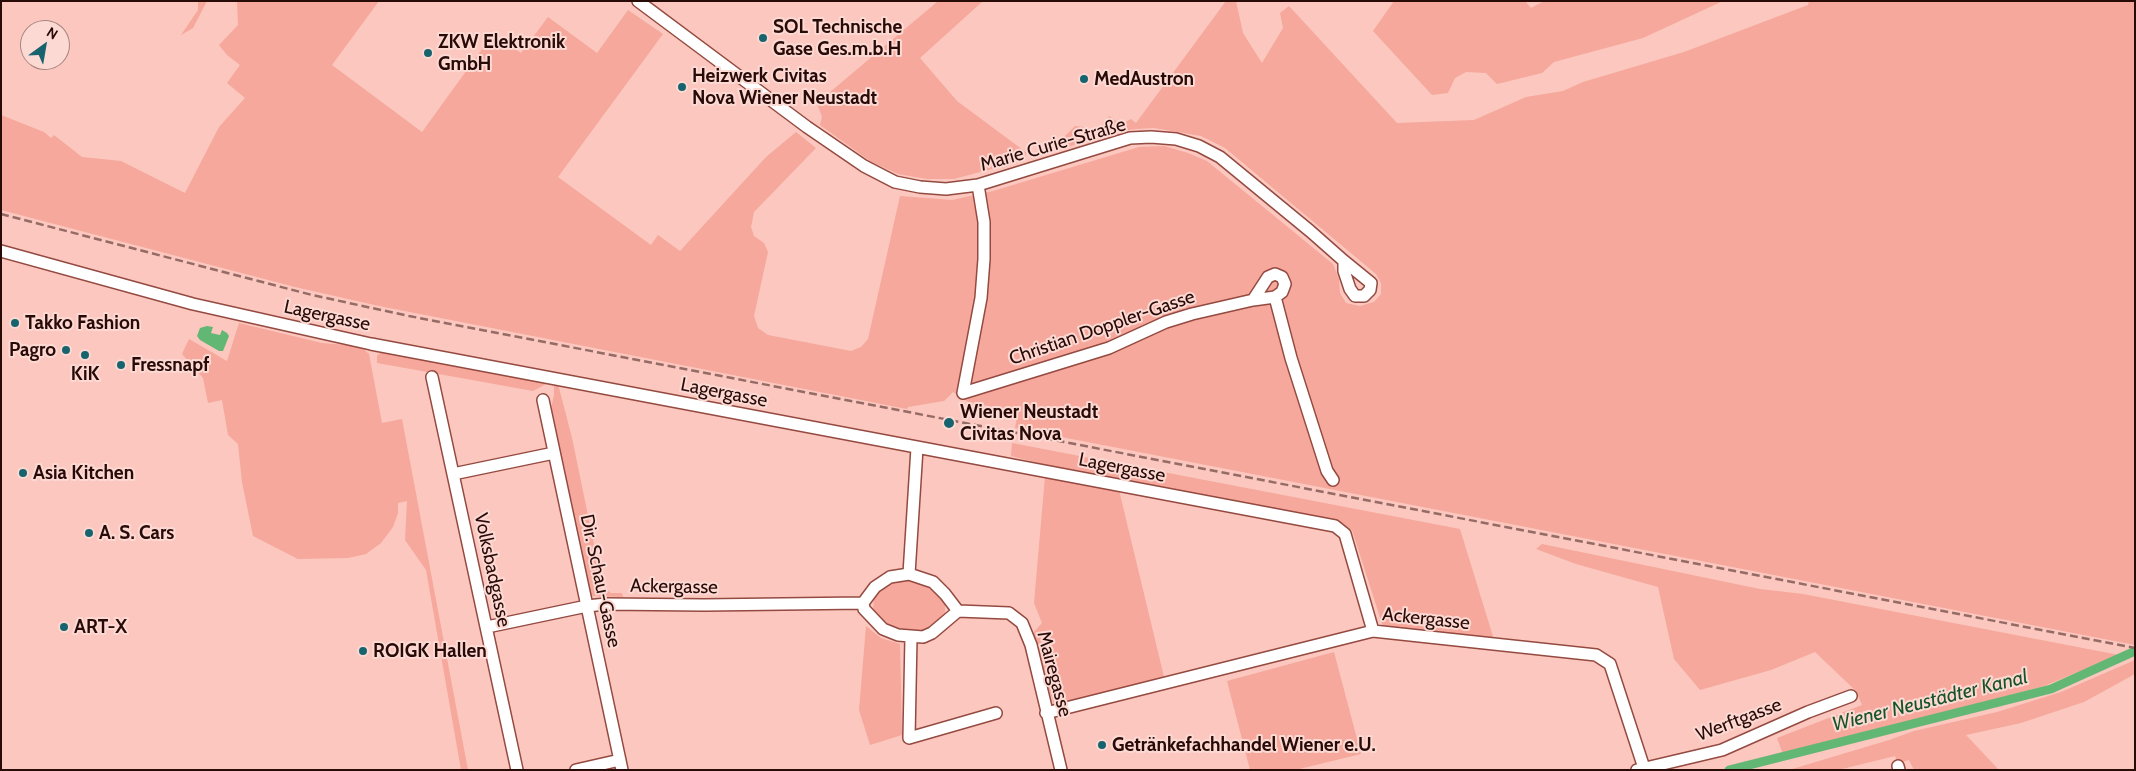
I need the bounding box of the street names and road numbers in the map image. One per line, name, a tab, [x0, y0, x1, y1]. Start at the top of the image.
street label: Marie Curie-Straße	[978, 113, 1128, 177]
street label: Christian Doppler-Gasse	[1006, 286, 1198, 370]
street label: Lagergasse	[282, 296, 372, 336]
street label: Lagergasse	[679, 373, 769, 413]
street label: Lagergasse	[1077, 448, 1167, 488]
street label: Volksbadgasse	[469, 511, 515, 629]
street label: Dir. Schau-Gasse	[575, 512, 625, 650]
street label: Ackergasse	[630, 575, 718, 599]
street label: Ackergasse	[1381, 603, 1471, 635]
street label: Mairegasse	[1032, 629, 1076, 719]
street label: Werftgasse	[1693, 693, 1785, 747]

